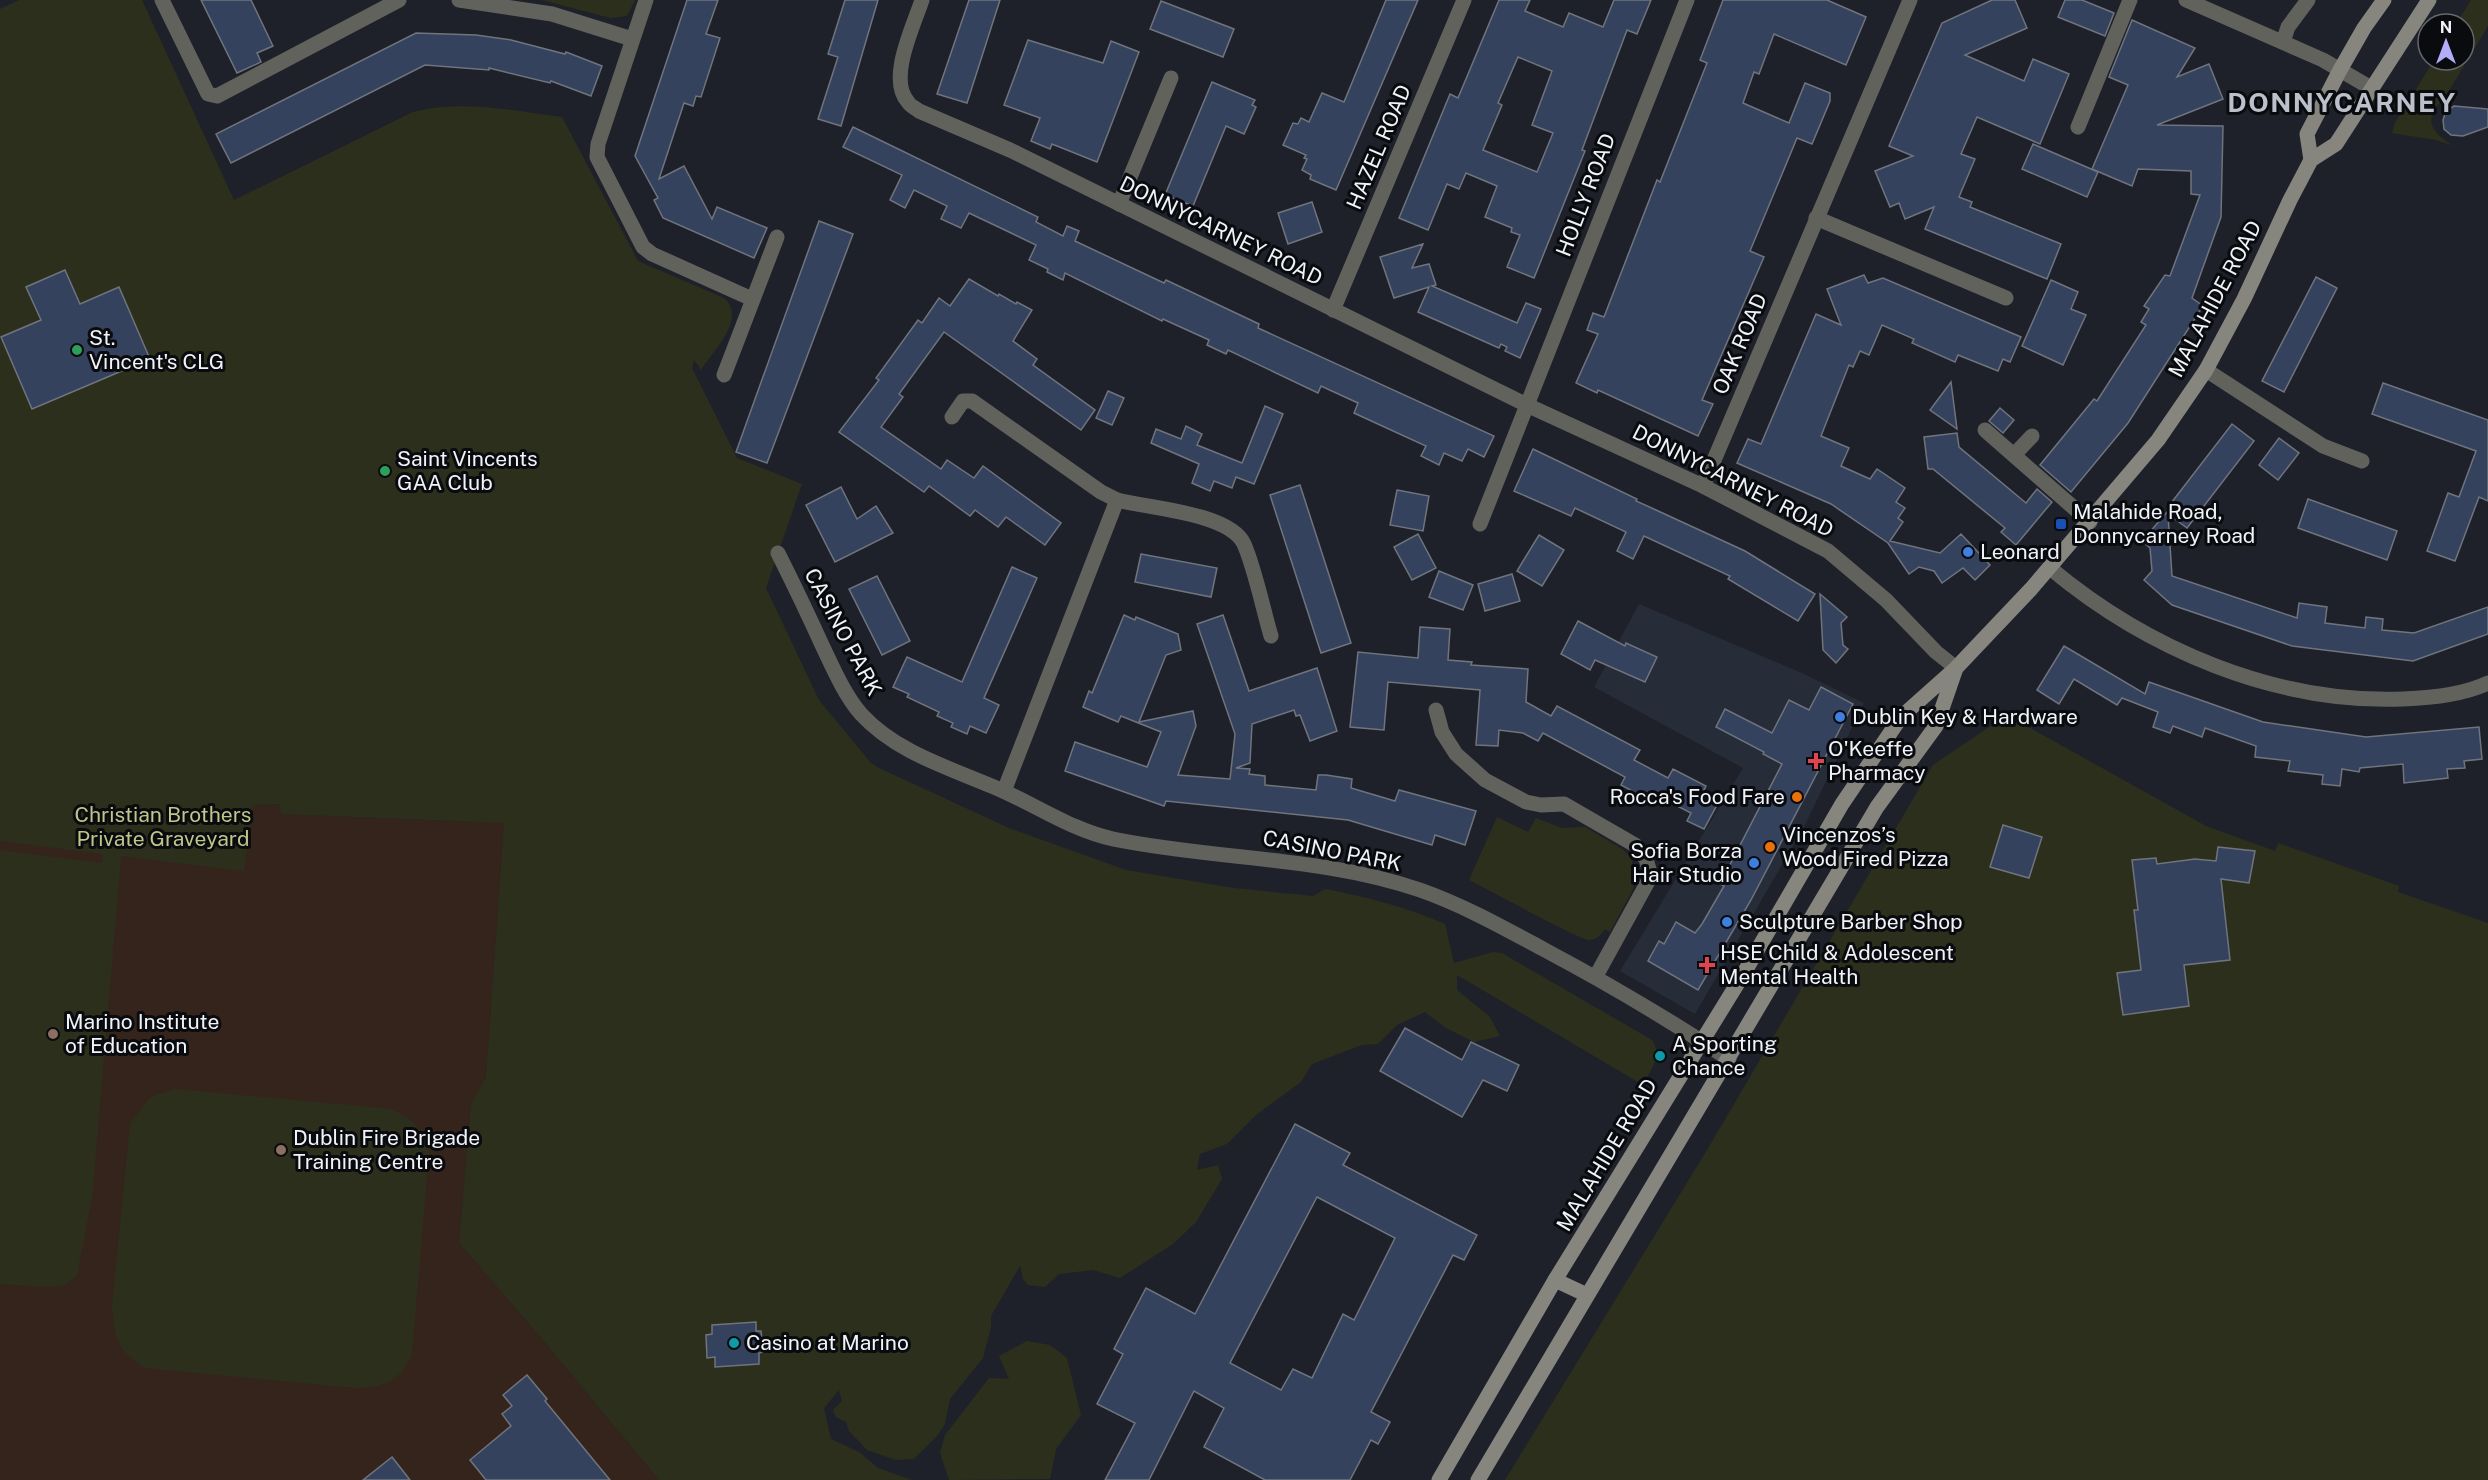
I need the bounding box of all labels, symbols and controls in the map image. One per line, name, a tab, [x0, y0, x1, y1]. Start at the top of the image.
north arrow	[2416, 12, 2476, 72]
text: N	[2440, 18, 2452, 37]
street label: HAZEL ROAD	[1341, 81, 1416, 213]
district label: DONNYCARNEY	[2227, 86, 2457, 118]
street label: HOLLY ROAD	[1551, 130, 1620, 260]
street label: DONNYCARNEY ROAD	[1116, 171, 1327, 290]
street label: MALAHIDE ROAD	[2163, 216, 2266, 381]
street label: OAK ROAD	[1707, 290, 1772, 398]
place label: St. Vincent's CLG	[89, 325, 224, 374]
marker: St. Vincent's CLG	[70, 343, 84, 357]
street label: DONNYCARNEY ROAD	[1629, 419, 1838, 542]
place label: Saint Vincents GAA Club	[397, 446, 538, 495]
marker: Saint Vincents GAA Club	[378, 464, 392, 478]
place label: Malahide Road, Donnycarney Road	[2073, 499, 2255, 548]
marker: Malahide Road, Donnycarney Road	[2054, 517, 2068, 531]
place label: Leonard	[1980, 539, 2060, 564]
marker: Leonard	[1961, 545, 1975, 559]
street label: CASINO PARK	[799, 564, 887, 700]
place label: Dublin Key & Hardware	[1852, 704, 2078, 729]
marker: Dublin Key & Hardware	[1833, 710, 1847, 724]
place label: O'Keeffe Pharmacy	[1828, 736, 1926, 785]
marker: O'Keeffe Pharmacy	[1809, 754, 1823, 768]
place label: Rocca's Food Fare	[1610, 784, 1785, 809]
marker: Rocca's Food Fare	[1790, 790, 1804, 804]
park label: Christian Brothers Private Graveyard	[74, 802, 252, 851]
place label: Vincenzos’s Wood Fired Pizza	[1782, 822, 1949, 871]
street label: CASINO PARK	[1261, 825, 1404, 876]
place label: Sofia Borza Hair Studio	[1630, 838, 1742, 887]
marker: Vincenzos’s Wood Fired Pizza	[1763, 840, 1777, 854]
marker: Sofia Borza Hair Studio	[1747, 856, 1761, 870]
place label: Sculpture Barber Shop	[1739, 909, 1963, 934]
marker: Sculpture Barber Shop	[1720, 915, 1734, 929]
place label: HSE Child & Adolescent Mental Health	[1720, 940, 1954, 989]
marker: HSE Child & Adolescent Mental Health	[1698, 956, 1716, 974]
place label: Marino Institute of Education	[65, 1009, 219, 1058]
marker: Marino Institute of Education	[46, 1027, 60, 1041]
place label: A Sporting Chance	[1672, 1031, 1777, 1080]
marker: A Sporting Chance	[1653, 1049, 1667, 1063]
street label: MALAHIDE ROAD	[1551, 1074, 1662, 1236]
place label: Dublin Fire Brigade Training Centre	[293, 1125, 480, 1174]
marker: Dublin Fire Brigade Training Centre	[274, 1143, 288, 1157]
place label: Casino at Marino	[746, 1330, 909, 1355]
marker: Casino at Marino	[727, 1336, 741, 1350]

